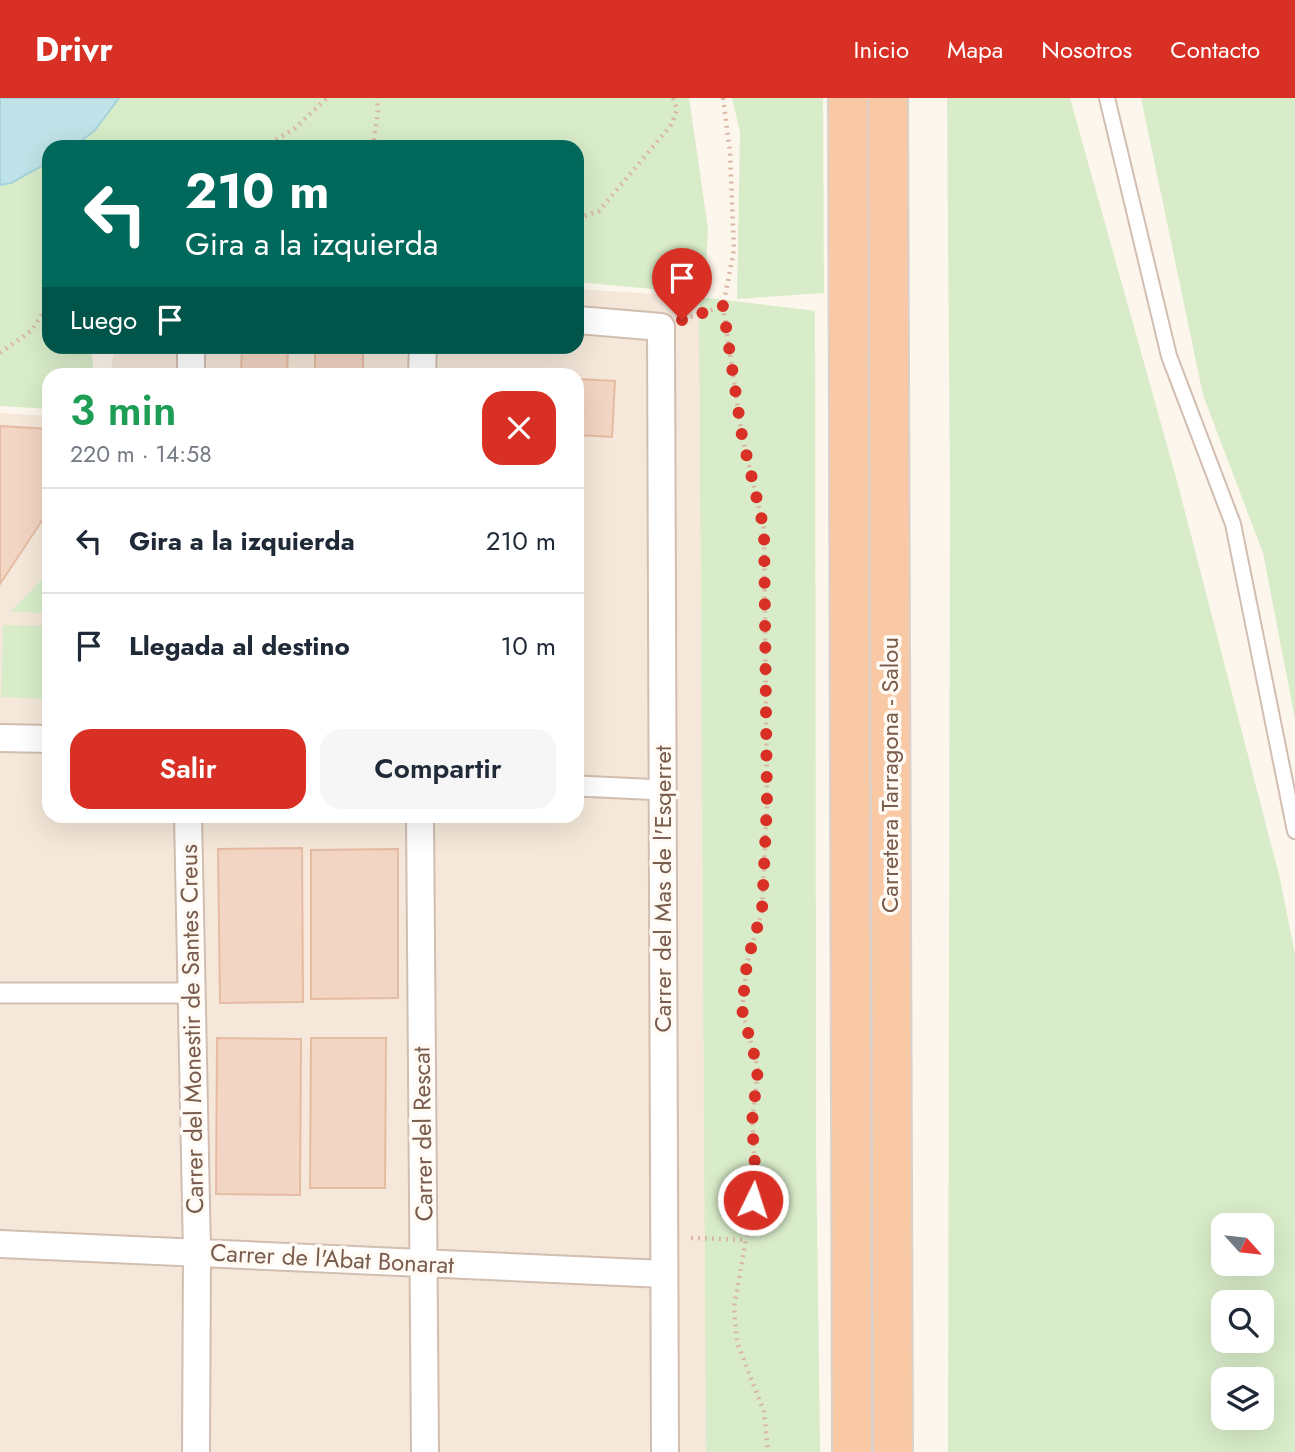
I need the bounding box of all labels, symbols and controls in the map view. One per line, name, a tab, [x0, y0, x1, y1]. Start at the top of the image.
text: Drivr	[35, 26, 113, 73]
text: Inicio	[854, 32, 909, 67]
text: Mapa	[947, 32, 1003, 67]
text: Nosotros	[1041, 32, 1132, 67]
text: Contacto	[1170, 32, 1260, 67]
text: 210 m	[185, 156, 329, 226]
icon: left	[70, 168, 161, 259]
text: Gira a la izquierda	[185, 221, 438, 267]
pin	[652, 248, 712, 320]
icon: arrive	[663, 259, 701, 297]
text: Luego	[70, 301, 137, 339]
icon: arrive	[151, 301, 189, 339]
text: 3 min	[70, 380, 176, 441]
button: close	[482, 391, 556, 465]
text: 220 m · 14:58	[70, 437, 212, 471]
icon: left	[70, 522, 108, 560]
text: Gira a la izquierda	[129, 522, 355, 560]
text: 210 m	[486, 522, 556, 560]
icon: arrive	[70, 627, 108, 665]
text: Llegada al destino	[129, 627, 350, 665]
text: 10 m	[501, 627, 556, 665]
street label: Carretera Tarragona - Salou	[872, 637, 907, 913]
button: Salir	[70, 729, 306, 809]
button: Compartir	[320, 729, 556, 809]
street label: Carrer del Mas de l'Esqerret	[645, 745, 680, 1033]
street label: Carrer del Monestir de Santes Creus	[171, 844, 212, 1214]
street label: Carrer del Rescat	[403, 1046, 442, 1222]
position arrow	[716, 1163, 790, 1237]
north arrow	[1211, 1213, 1274, 1276]
map controls	[1211, 1213, 1274, 1430]
street label: Carrer de l'Abat Bonarat	[209, 1235, 455, 1282]
button: search	[1211, 1290, 1274, 1353]
button: layers	[1211, 1367, 1274, 1430]

